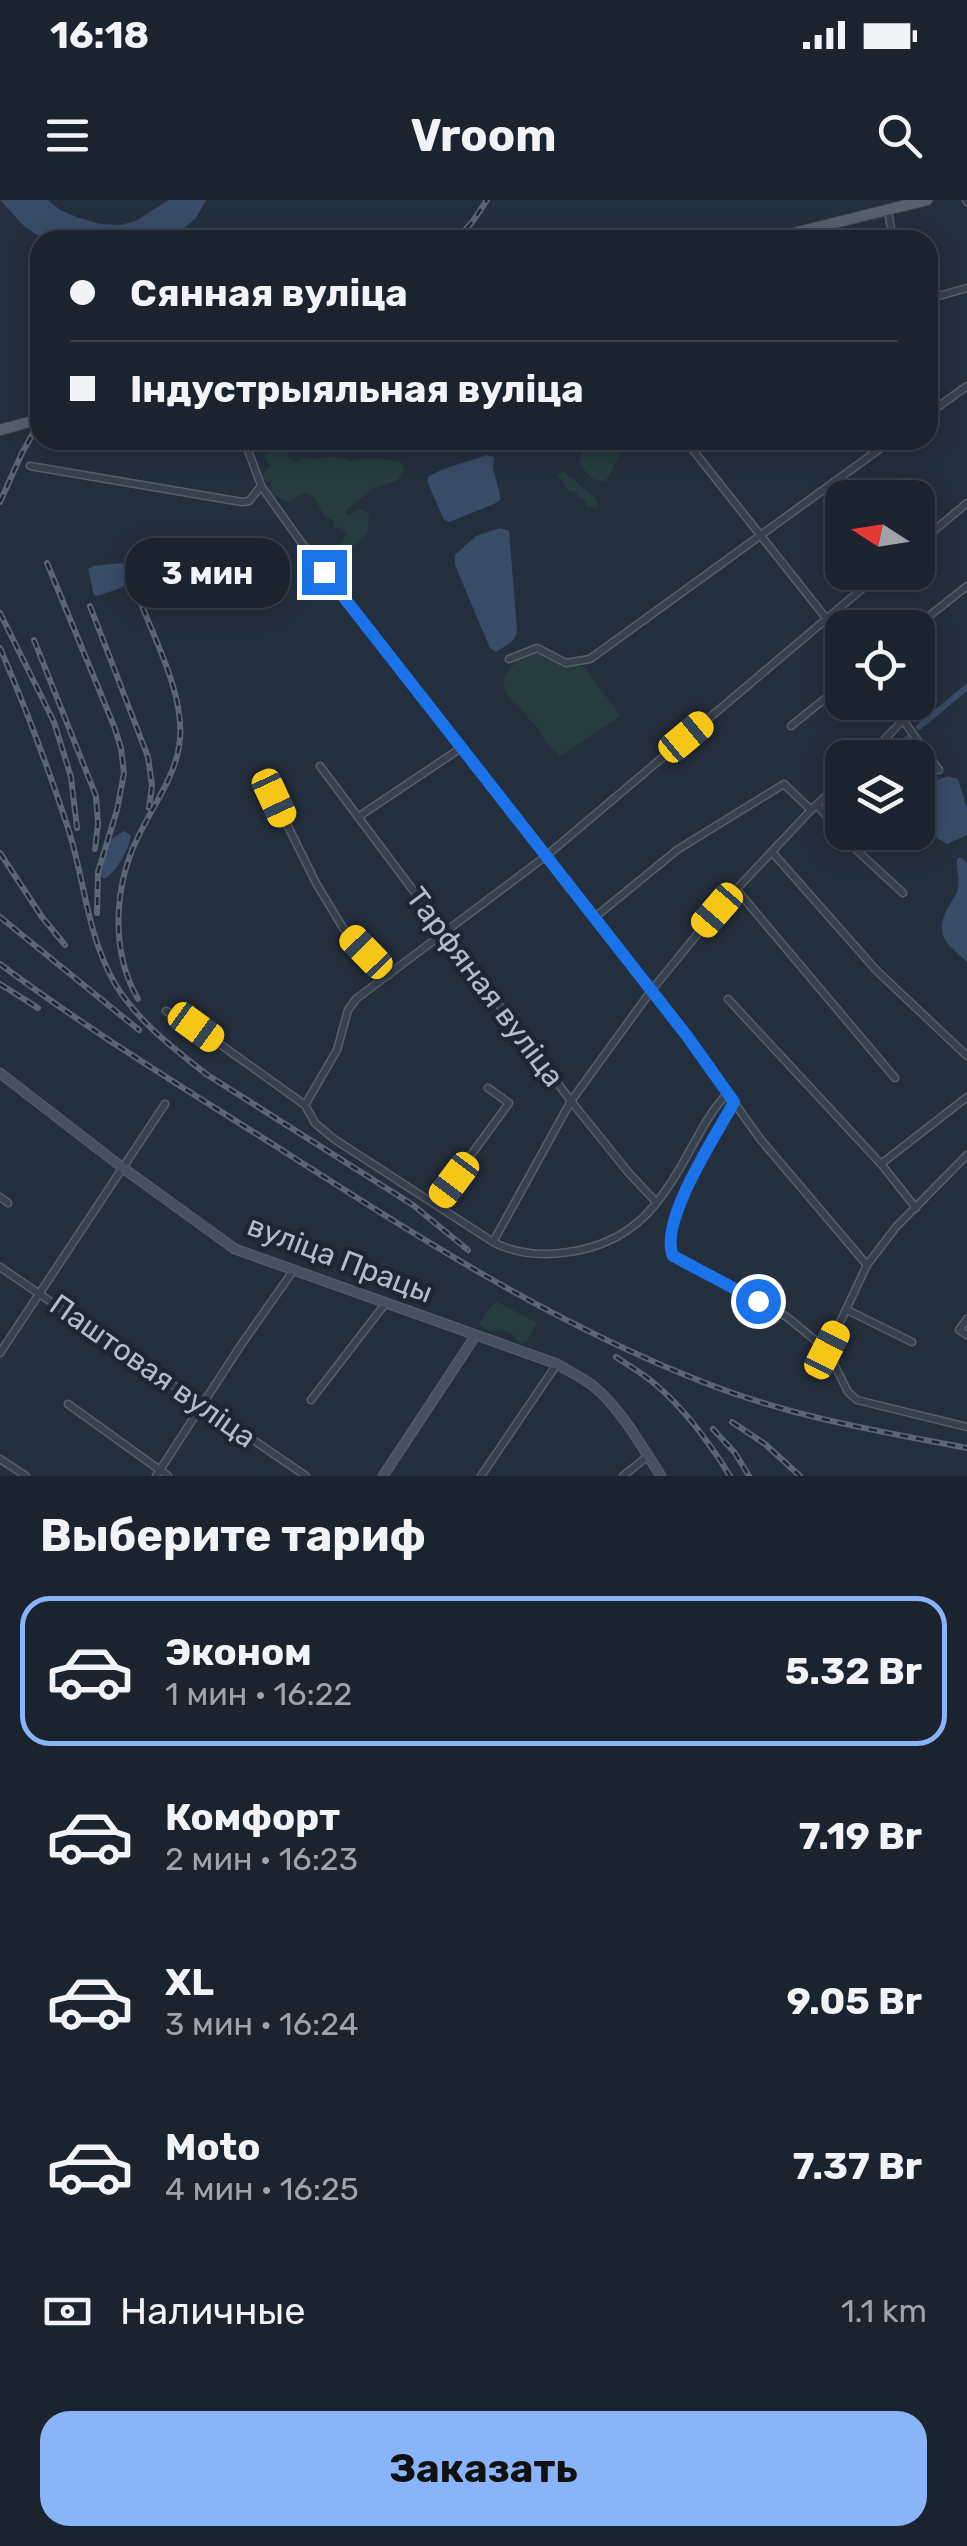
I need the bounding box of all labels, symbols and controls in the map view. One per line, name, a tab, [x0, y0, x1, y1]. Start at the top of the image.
text: 16:18	[50, 12, 149, 58]
icon: menu	[40, 108, 95, 163]
icon: search	[872, 108, 927, 163]
text: Vroom	[410, 109, 557, 162]
text: Сянная вуліца	[130, 270, 408, 316]
text: Індустрыяльная вуліца	[130, 366, 584, 412]
north arrow	[825, 480, 935, 590]
map controls	[825, 480, 935, 850]
callout: 3 мин	[124, 537, 289, 607]
route end	[302, 550, 347, 595]
text: 3 мин	[162, 554, 253, 592]
button: locate	[825, 610, 935, 720]
car	[653, 706, 719, 768]
button: layers	[825, 740, 935, 850]
car	[248, 764, 300, 832]
car	[686, 878, 748, 942]
street label: Тарфяная вуліца	[398, 880, 572, 1094]
car	[334, 920, 398, 984]
car	[163, 997, 229, 1057]
car	[424, 1147, 484, 1213]
street label: вуліца Працы	[242, 1207, 438, 1311]
route start	[736, 1279, 781, 1324]
street label: Паштовая вуліца	[43, 1286, 263, 1456]
car	[800, 1316, 854, 1384]
text: Выберите тариф	[40, 1509, 426, 1562]
icon: car	[45, 1626, 135, 1716]
text: Эконом	[165, 1629, 312, 1675]
text: 5.32 Br	[785, 1648, 922, 1694]
text: 1 мин · 16:22	[165, 1675, 352, 1713]
icon: car	[45, 1791, 135, 1881]
text: Комфорт	[165, 1794, 340, 1840]
text: 7.19 Br	[799, 1813, 922, 1859]
text: 2 мин · 16:23	[165, 1840, 358, 1878]
icon: car	[45, 1956, 135, 2046]
text: XL	[165, 1959, 214, 2005]
text: 9.05 Br	[787, 1978, 922, 2024]
text: 3 мин · 16:24	[165, 2005, 359, 2043]
icon: car	[45, 2121, 135, 2211]
text: Moto	[165, 2124, 261, 2170]
text: 7.37 Br	[793, 2143, 922, 2189]
text: 4 мин · 16:25	[165, 2170, 359, 2208]
icon: cash	[40, 2284, 95, 2339]
text: Наличные	[120, 2288, 306, 2334]
text: 1.1 km	[841, 2292, 927, 2330]
button: Заказать	[40, 2411, 927, 2526]

